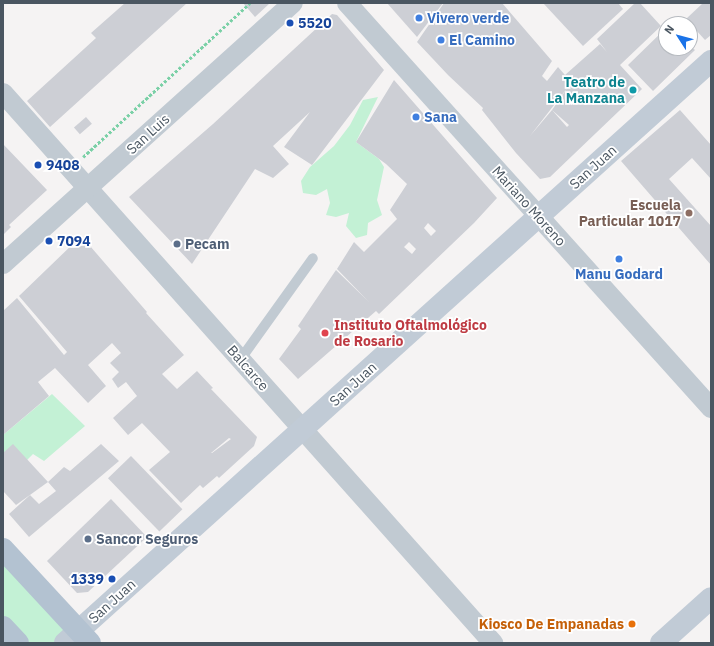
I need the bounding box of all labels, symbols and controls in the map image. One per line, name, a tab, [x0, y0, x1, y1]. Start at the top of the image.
place label: Vivero verde	[427, 10, 509, 26]
marker: Vivero verde	[414, 13, 424, 23]
place label: 5520	[298, 15, 332, 31]
north arrow	[658, 16, 698, 56]
marker: 5520	[285, 18, 295, 28]
text: N	[661, 22, 677, 37]
place label: El Camino	[449, 32, 515, 48]
marker: El Camino	[436, 35, 446, 45]
place label: Teatro de La Manzana	[547, 74, 625, 106]
marker: Teatro de La Manzana	[628, 85, 638, 95]
place label: Sana	[424, 109, 457, 125]
street label: San Luis	[123, 110, 173, 158]
marker: Sana	[411, 112, 421, 122]
street label: San Juan	[566, 142, 620, 192]
place label: 9408	[46, 157, 80, 173]
marker: 9408	[33, 160, 43, 170]
street label: Mariano Moreno	[489, 163, 569, 249]
place label: Escuela Particular 1017	[579, 197, 681, 230]
marker: Escuela Particular 1017	[684, 208, 694, 218]
place label: 7094	[57, 233, 91, 249]
marker: 7094	[44, 236, 54, 246]
place label: Pecam	[185, 236, 229, 252]
marker: Pecam	[172, 239, 182, 249]
marker: Manu Godard	[614, 254, 624, 264]
place label: Manu Godard	[575, 266, 663, 282]
place label: Instituto Oftalmológico de Rosario	[334, 317, 487, 350]
marker: Instituto Oftalmológico de Rosario	[319, 327, 331, 339]
street label: Balcarce	[224, 342, 272, 394]
street label: San Juan	[326, 359, 380, 409]
place label: Sancor Seguros	[96, 531, 198, 547]
marker: Sancor Seguros	[83, 534, 93, 544]
place label: 1339	[70, 571, 104, 587]
marker: 1339	[107, 574, 117, 584]
street label: San Juan	[85, 576, 139, 626]
place label: Kiosco De Empanadas	[479, 616, 624, 632]
marker: Kiosco De Empanadas	[627, 619, 637, 629]

